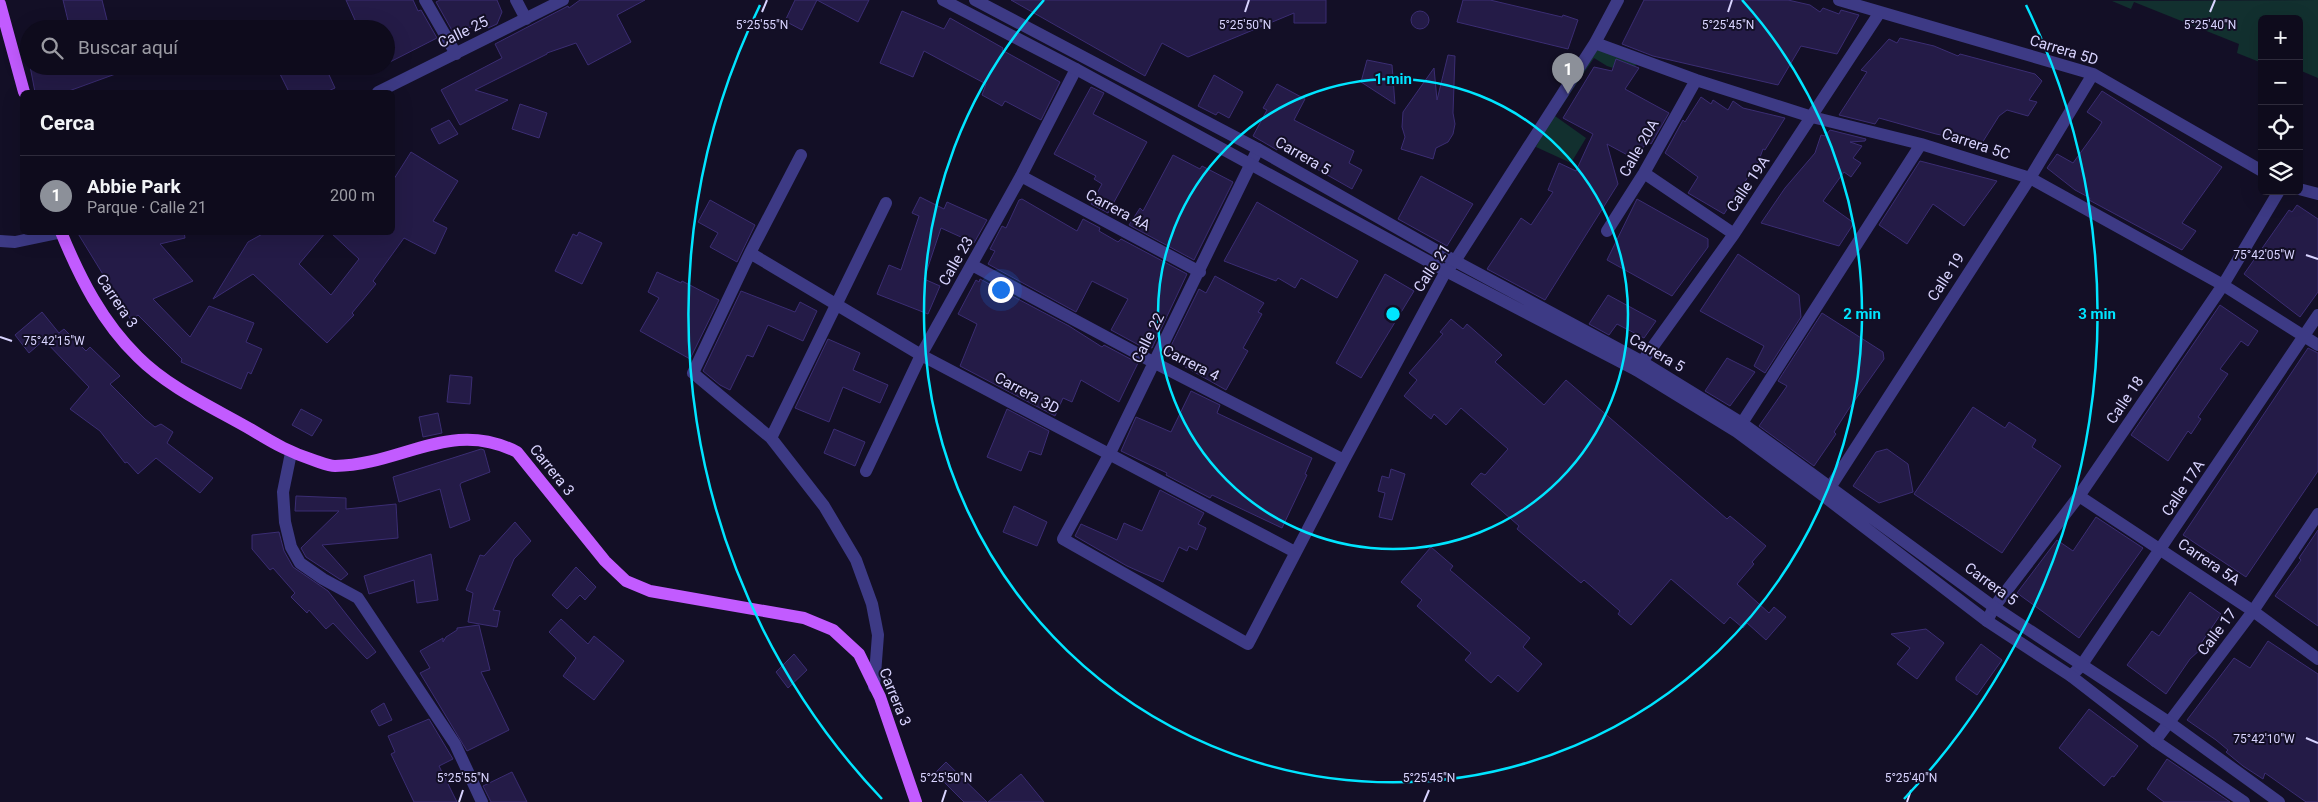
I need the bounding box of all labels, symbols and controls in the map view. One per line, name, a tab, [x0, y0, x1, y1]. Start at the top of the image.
street label: Calle 25	[435, 12, 491, 52]
map controls	[2258, 15, 2303, 195]
button: +	[2258, 15, 2303, 60]
text: 5°25'55"N	[736, 18, 788, 32]
text: 5°25'50"N	[1219, 18, 1271, 32]
text: 5°25'45"N	[1702, 18, 1754, 32]
text: 5°25'40"N	[2184, 18, 2236, 32]
search box	[20, 20, 395, 75]
street label: Carrera 5D	[2027, 31, 2101, 69]
icon: search	[38, 34, 66, 62]
text: Buscar aquí	[78, 36, 178, 59]
pin: 1	[1552, 53, 1584, 94]
button: −	[2258, 60, 2303, 105]
text: 1 min	[1374, 70, 1412, 88]
button: locate	[2258, 105, 2303, 150]
text: Cerca	[40, 111, 95, 135]
street label: Calle 20A	[1615, 116, 1663, 180]
street label: Carrera 5C	[1940, 125, 2013, 164]
street label: Carrera 5	[1272, 133, 1334, 179]
button: layers	[2258, 150, 2303, 195]
street label: Calle 19A	[1723, 152, 1773, 215]
text: Abbie Park	[87, 175, 181, 198]
street label: Carrera 4A	[1083, 185, 1154, 235]
text: 1	[51, 186, 61, 205]
text: 200 m	[330, 186, 375, 205]
text: Parque · Calle 21	[87, 198, 207, 217]
street label: Calle 23	[935, 233, 977, 289]
street label: Calle 21	[1410, 241, 1454, 295]
text: 75°42'05"W	[2233, 248, 2295, 262]
street label: Calle 19	[1924, 250, 1968, 304]
street label: Carrera 3	[92, 271, 142, 331]
your location	[988, 277, 1014, 303]
centre of rings	[1384, 305, 1402, 323]
text: 2 min	[1843, 305, 1881, 323]
text: 3 min	[2078, 305, 2116, 323]
street label: Calle 22	[1128, 310, 1168, 366]
street label: Carrera 5	[1626, 330, 1688, 376]
text: 75°42'15"W	[23, 334, 85, 348]
street label: Carrera 4	[1160, 341, 1223, 385]
street label: Carrera 3D	[991, 368, 1063, 418]
street label: Calle 18	[2103, 373, 2147, 427]
street label: Carrera 3	[526, 441, 578, 499]
street label: Calle 17A	[2158, 456, 2208, 519]
street label: Carrera 5A	[2175, 535, 2244, 589]
street label: Carrera 5	[1961, 559, 2021, 609]
street label: Calle 17	[2194, 605, 2240, 659]
street label: Carrera 3	[875, 665, 915, 729]
text: 75°42'10"W	[2233, 732, 2295, 746]
text: 5°25'55"N	[437, 771, 489, 785]
text: 5°25'50"N	[920, 771, 972, 785]
text: 5°25'45"N	[1403, 771, 1455, 785]
text: 5°25'40"N	[1885, 771, 1937, 785]

